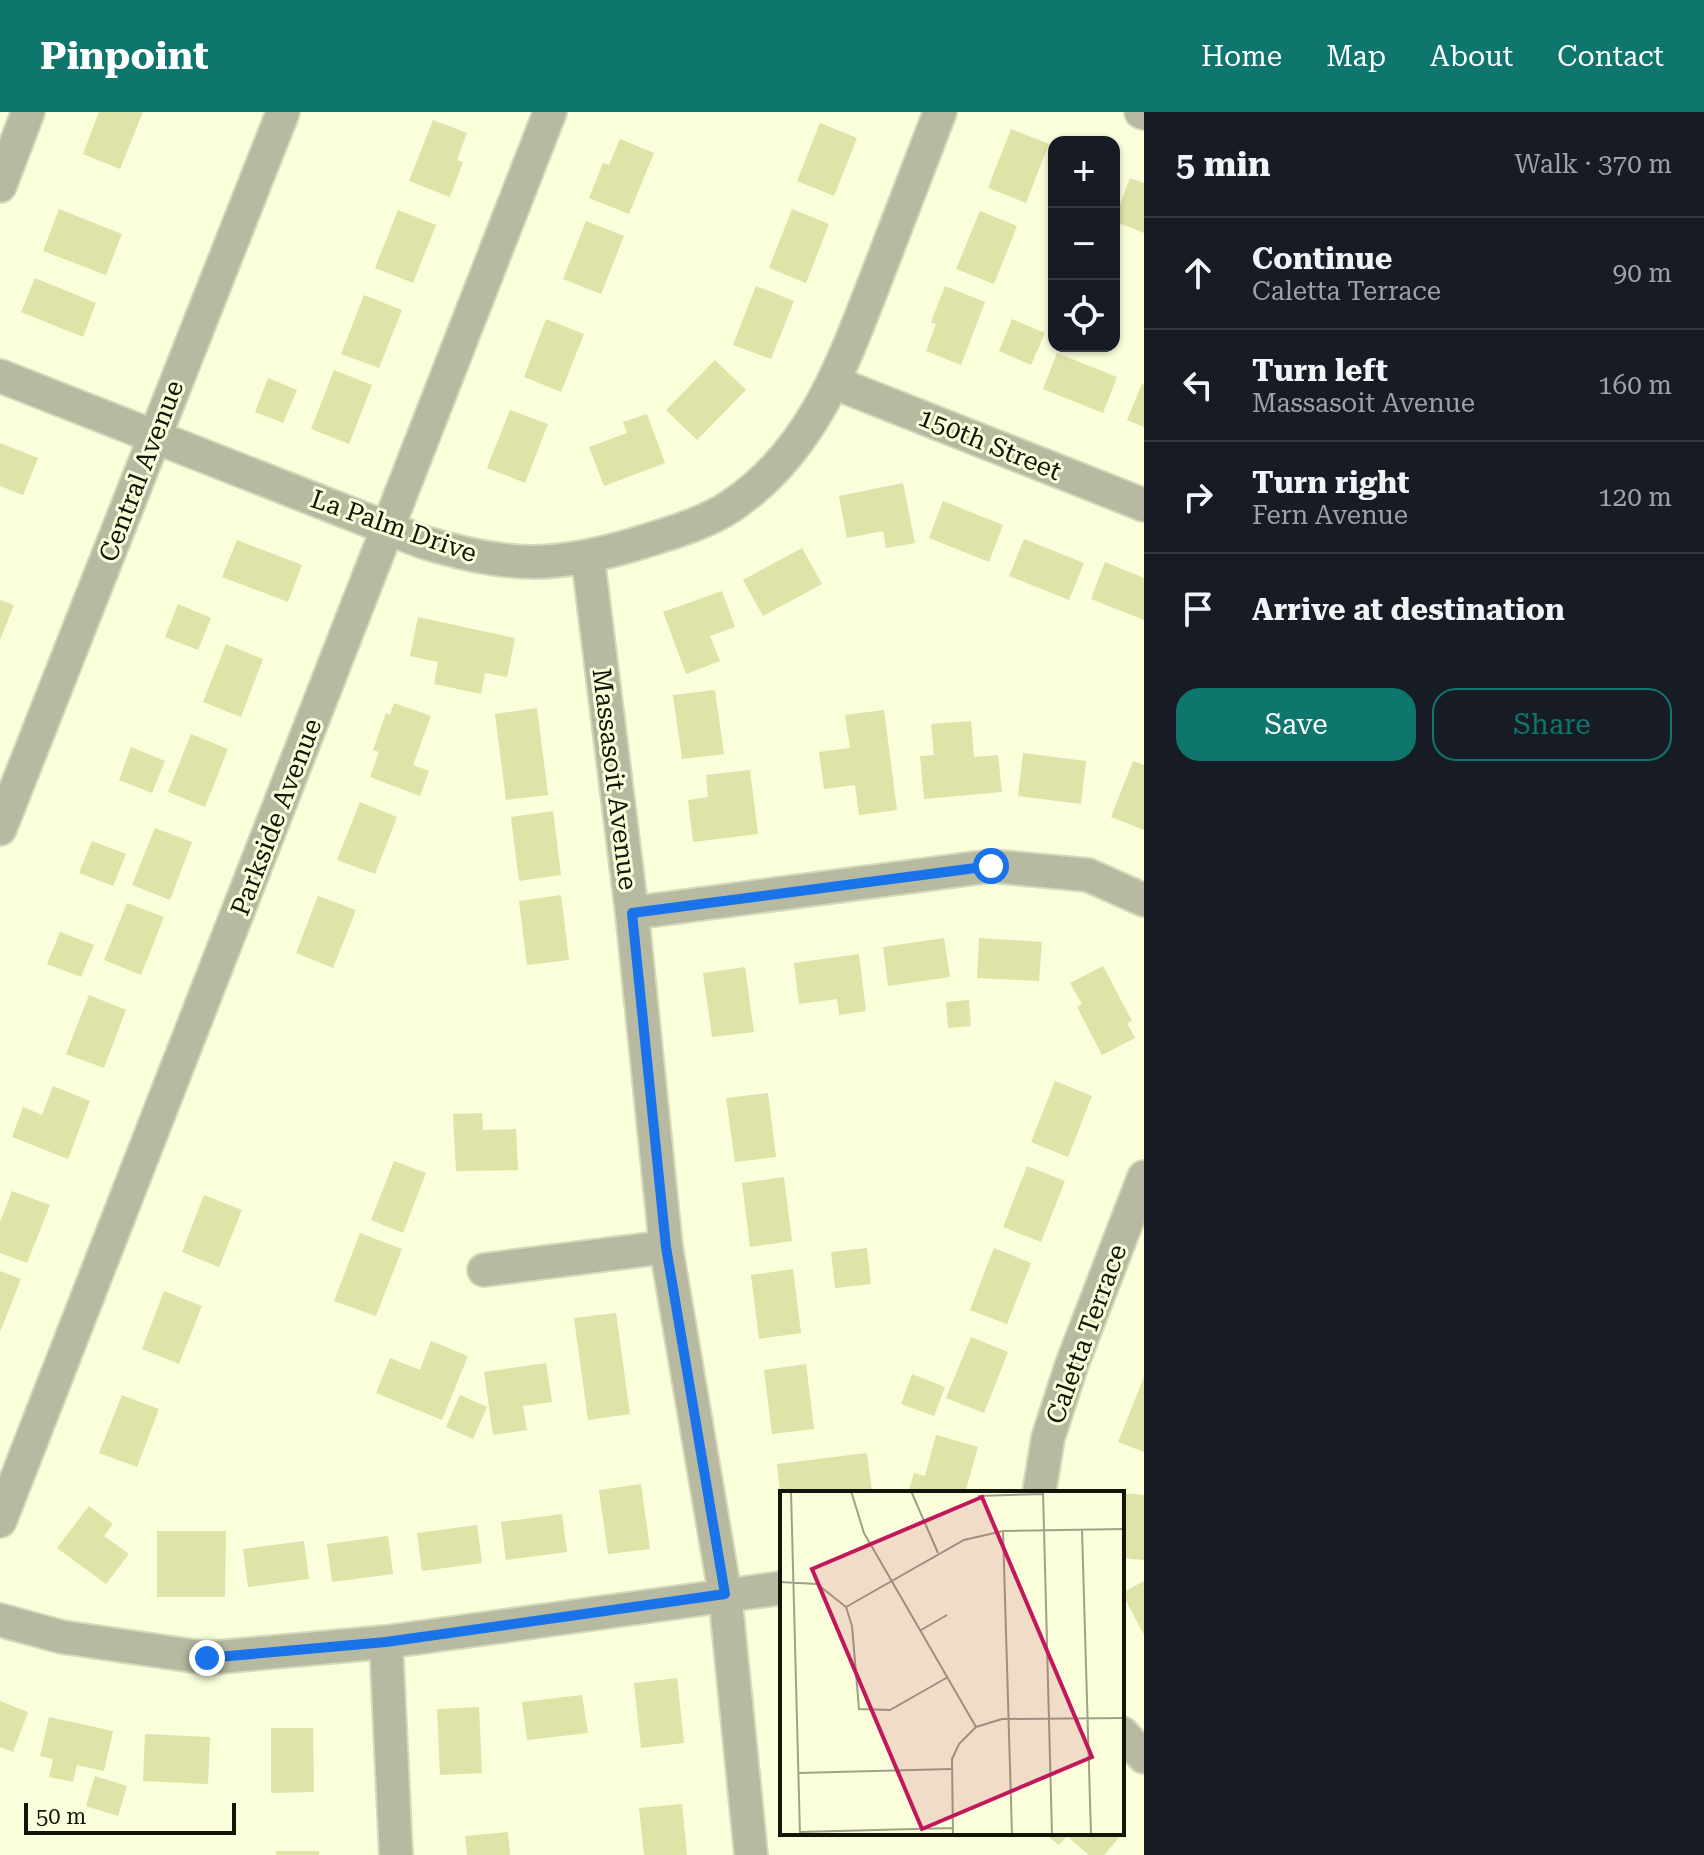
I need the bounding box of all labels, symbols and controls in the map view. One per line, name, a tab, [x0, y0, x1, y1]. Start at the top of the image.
text: Pinpoint	[40, 34, 209, 78]
text: Home	[1201, 40, 1282, 73]
text: Map	[1326, 40, 1386, 73]
text: About	[1430, 40, 1513, 73]
text: Contact	[1557, 40, 1664, 73]
map controls	[1048, 136, 1120, 352]
button: +	[1048, 136, 1120, 208]
text: 5 min	[1176, 144, 1271, 184]
text: Walk · 370 m	[1514, 149, 1672, 179]
button: −	[1048, 208, 1120, 280]
text: Continue	[1252, 241, 1392, 276]
icon: ahead	[1176, 251, 1220, 295]
text: 90 m	[1613, 258, 1672, 288]
text: Caletta Terrace	[1252, 276, 1441, 306]
button: locate	[1048, 280, 1120, 352]
text: Turn left	[1252, 353, 1388, 388]
icon: left	[1176, 363, 1220, 407]
text: 160 m	[1598, 370, 1672, 400]
street label: Central Avenue	[93, 376, 189, 566]
text: Massasoit Avenue	[1252, 388, 1475, 418]
street label: 150th Street	[914, 402, 1066, 486]
text: Turn right	[1252, 465, 1409, 500]
icon: right	[1176, 475, 1220, 519]
text: 120 m	[1598, 482, 1672, 512]
street label: La Palm Drive	[307, 484, 481, 568]
text: Fern Avenue	[1252, 500, 1408, 530]
icon: arrive	[1176, 587, 1220, 631]
text: Arrive at destination	[1252, 592, 1565, 627]
street label: Massasoit Avenue	[587, 666, 643, 892]
button: Save	[1176, 688, 1416, 761]
button: Share	[1432, 688, 1672, 761]
street label: Parkside Avenue	[225, 714, 327, 920]
route start	[973, 848, 1009, 884]
street label: Caletta Terrace	[1040, 1240, 1132, 1428]
inset map	[780, 1491, 1124, 1835]
route end	[189, 1640, 225, 1676]
scale bar	[24, 1799, 236, 1835]
text: 50 m	[36, 1804, 86, 1829]

